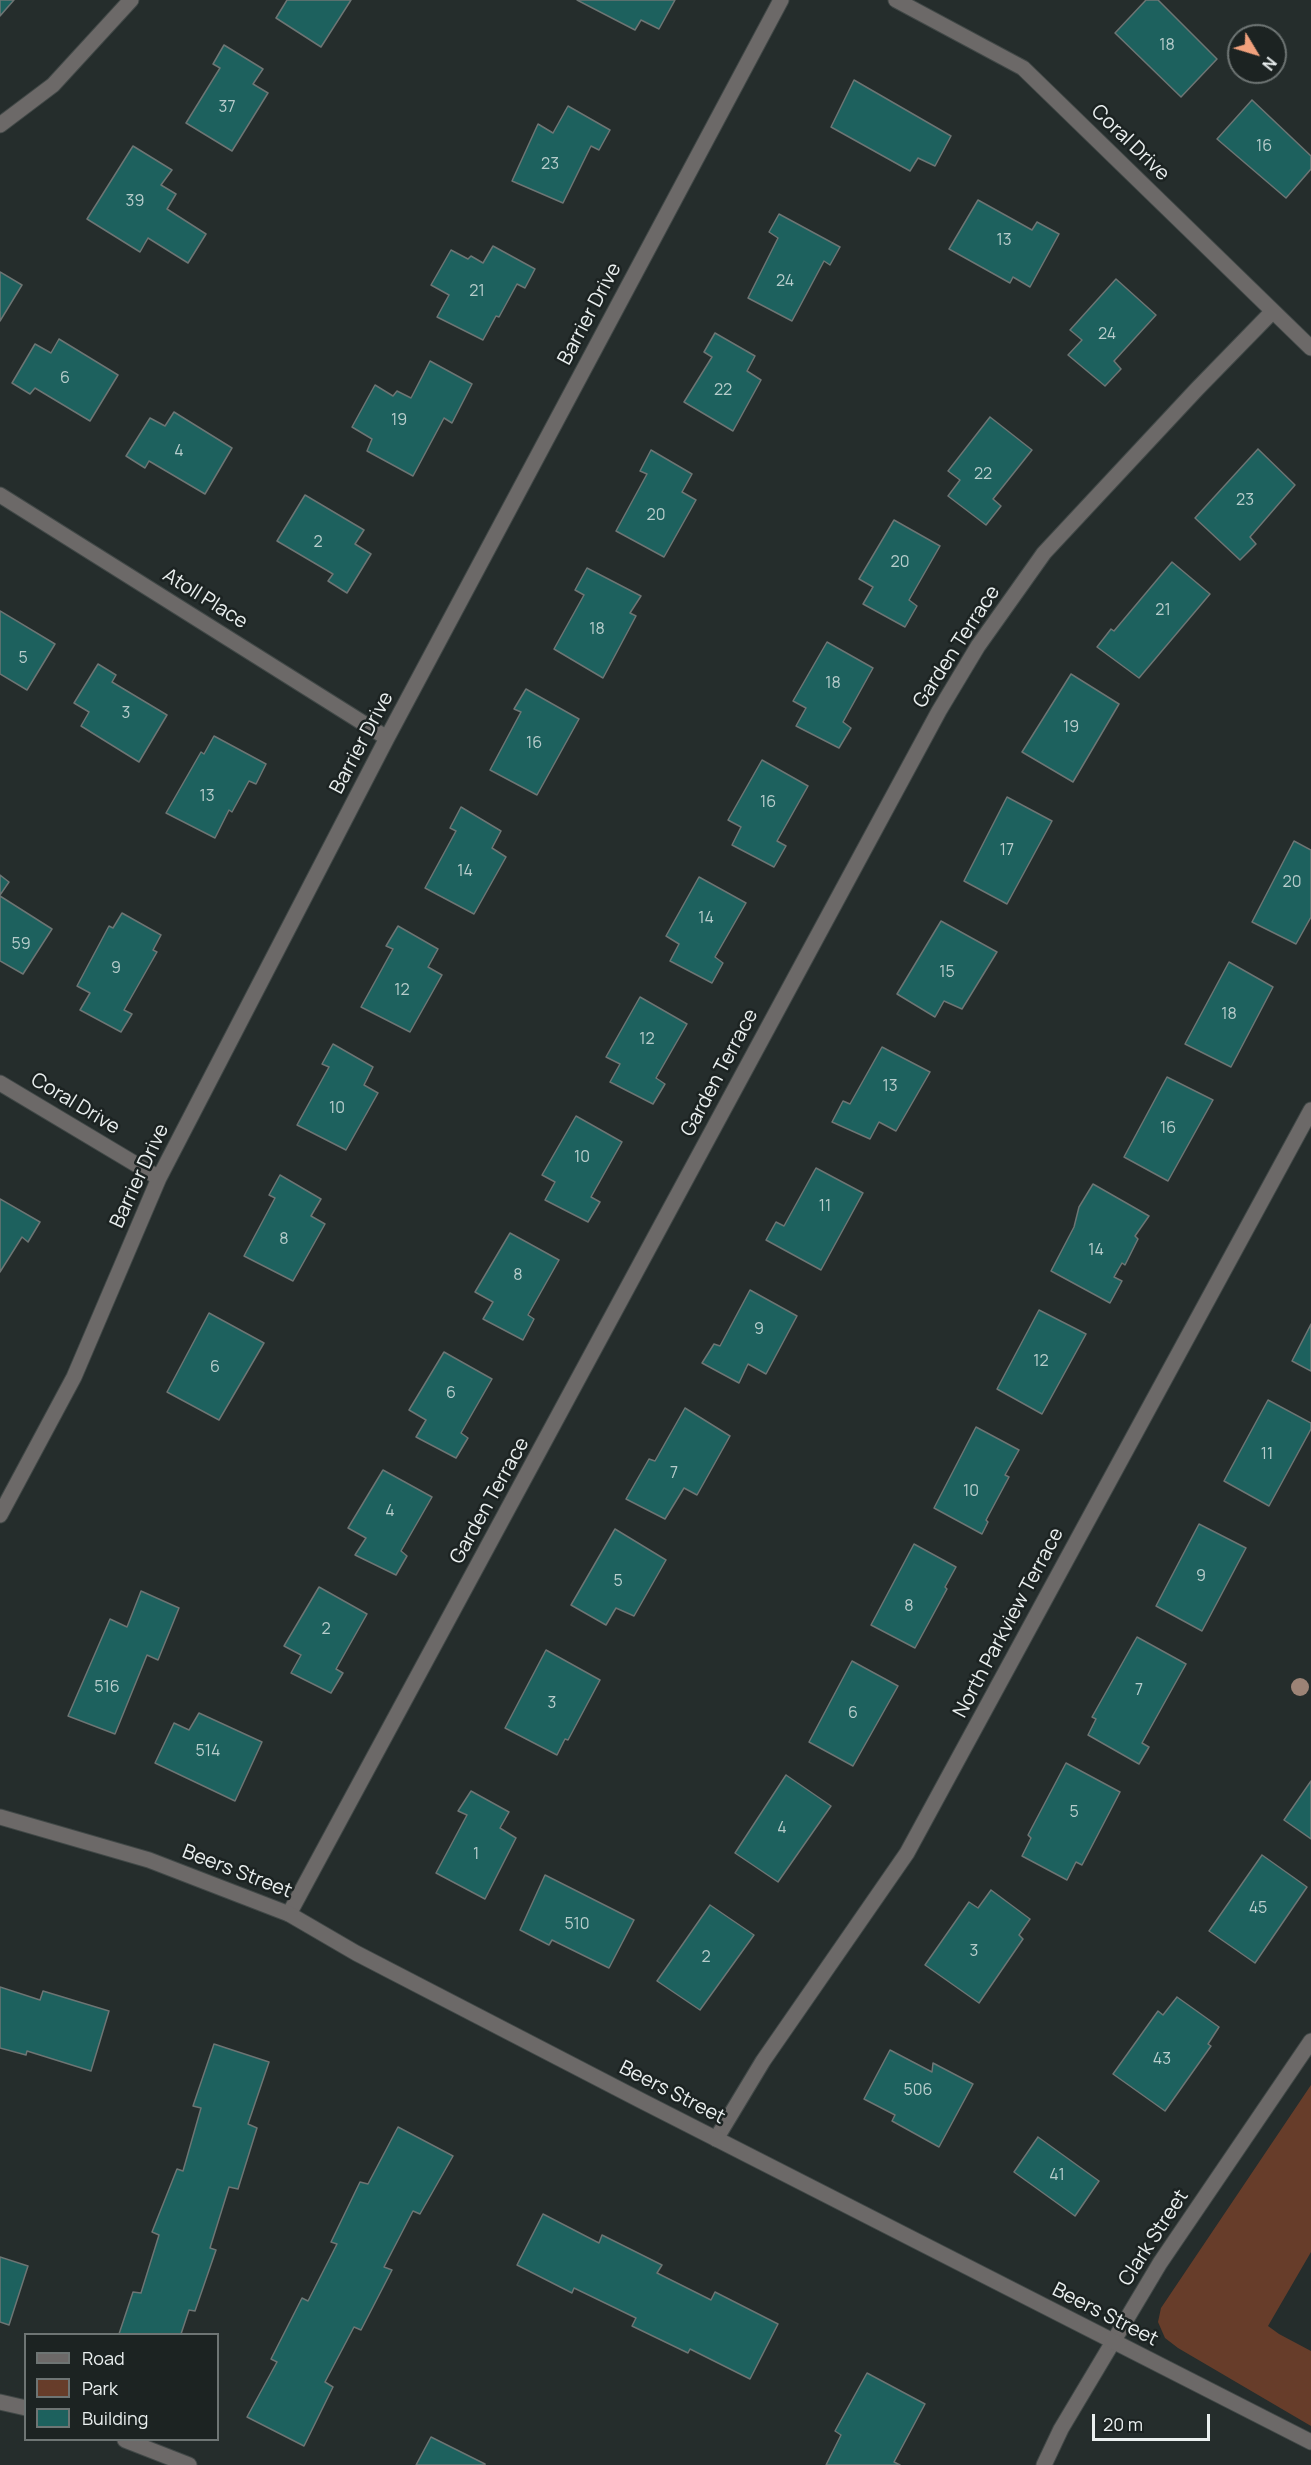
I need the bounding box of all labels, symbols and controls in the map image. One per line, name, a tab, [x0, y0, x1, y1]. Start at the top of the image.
north arrow	[1227, 24, 1287, 84]
house number: 18	[1159, 36, 1175, 56]
text: N	[1257, 53, 1282, 75]
house number: 37	[219, 98, 235, 118]
street label: Coral Drive	[1086, 100, 1174, 186]
house number: 16	[1256, 137, 1272, 157]
house number: 23	[541, 155, 559, 175]
house number: 39	[126, 192, 144, 212]
house number: 13	[996, 231, 1012, 251]
street label: Barrier Drive	[553, 259, 627, 369]
house number: 24	[776, 272, 794, 292]
house number: 21	[469, 282, 485, 302]
house number: 24	[1098, 325, 1116, 345]
house number: 6	[60, 369, 70, 389]
house number: 22	[714, 381, 732, 401]
house number: 19	[391, 411, 407, 431]
house number: 4	[174, 442, 184, 462]
house number: 22	[974, 465, 992, 485]
house number: 23	[1236, 491, 1254, 511]
house number: 20	[647, 506, 665, 526]
house number: 2	[313, 533, 323, 553]
house number: 20	[891, 553, 909, 573]
street label: Atoll Place	[158, 564, 252, 634]
street label: Garden Terrace	[909, 581, 1005, 713]
house number: 21	[1155, 601, 1171, 621]
house number: 18	[589, 620, 605, 640]
house number: 5	[18, 649, 28, 669]
house number: 18	[825, 674, 841, 694]
street label: Barrier Drive	[325, 688, 399, 798]
house number: 3	[122, 704, 130, 724]
house number: 19	[1063, 718, 1079, 738]
house number: 16	[526, 734, 542, 754]
house number: 13	[199, 787, 215, 807]
house number: 16	[760, 793, 776, 813]
house number: 17	[1000, 841, 1014, 861]
house number: 14	[457, 862, 473, 882]
house number: 20	[1283, 873, 1301, 893]
house number: 14	[698, 909, 714, 929]
house number: 59	[11, 935, 31, 955]
house number: 9	[111, 959, 121, 979]
house number: 15	[939, 963, 955, 983]
house number: 12	[394, 981, 410, 1001]
street label: Garden Terrace	[676, 1005, 764, 1141]
house number: 18	[1221, 1005, 1237, 1025]
house number: 12	[639, 1030, 655, 1050]
street label: Coral Drive	[26, 1068, 124, 1140]
house number: 13	[882, 1077, 898, 1097]
house number: 10	[329, 1099, 345, 1119]
house number: 16	[1160, 1119, 1176, 1139]
street label: Barrier Drive	[105, 1120, 175, 1232]
house number: 10	[574, 1148, 590, 1168]
house number: 11	[819, 1197, 831, 1217]
house number: 8	[279, 1230, 289, 1250]
house number: 14	[1088, 1241, 1104, 1261]
house number: 8	[513, 1266, 523, 1286]
house number: 9	[754, 1320, 764, 1340]
house number: 12	[1033, 1352, 1049, 1372]
house number: 6	[210, 1358, 220, 1378]
house number: 6	[446, 1384, 456, 1404]
street label: Garden Terrace	[445, 1434, 535, 1568]
house number: 11	[1261, 1445, 1273, 1465]
house number: 7	[670, 1464, 678, 1484]
house number: 10	[963, 1482, 979, 1502]
house number: 4	[385, 1502, 395, 1522]
street label: North Parkview Terrace	[949, 1524, 1069, 1722]
house number: 9	[1196, 1567, 1206, 1587]
house number: 5	[613, 1572, 623, 1592]
house number: 8	[904, 1597, 914, 1617]
house number: 2	[321, 1620, 331, 1640]
house number: 516	[94, 1678, 120, 1698]
house number: 7	[1135, 1681, 1143, 1701]
house number: 3	[548, 1694, 556, 1714]
house number: 6	[848, 1704, 858, 1724]
house number: 514	[196, 1742, 220, 1762]
house number: 5	[1069, 1803, 1079, 1823]
house number: 4	[777, 1819, 787, 1839]
street label: Beers Street	[179, 1840, 295, 1904]
house number: 1	[473, 1845, 479, 1865]
house number: 45	[1249, 1899, 1267, 1919]
house number: 510	[564, 1915, 590, 1935]
house number: 3	[970, 1942, 978, 1962]
house number: 2	[701, 1948, 711, 1968]
house number: 43	[1153, 2050, 1171, 2070]
street label: Beers Street	[615, 2056, 729, 2130]
house number: 506	[904, 2081, 932, 2101]
house number: 41	[1049, 2166, 1065, 2186]
street label: Clark Street	[1114, 2185, 1194, 2291]
street label: Beers Street	[1048, 2278, 1162, 2352]
legend	[24, 2333, 219, 2441]
text: Road	[82, 2346, 125, 2370]
text: Park	[82, 2376, 118, 2400]
scale bar	[1095, 2402, 1214, 2440]
text: Building	[82, 2406, 148, 2430]
text: 20 m	[1103, 2412, 1143, 2436]

